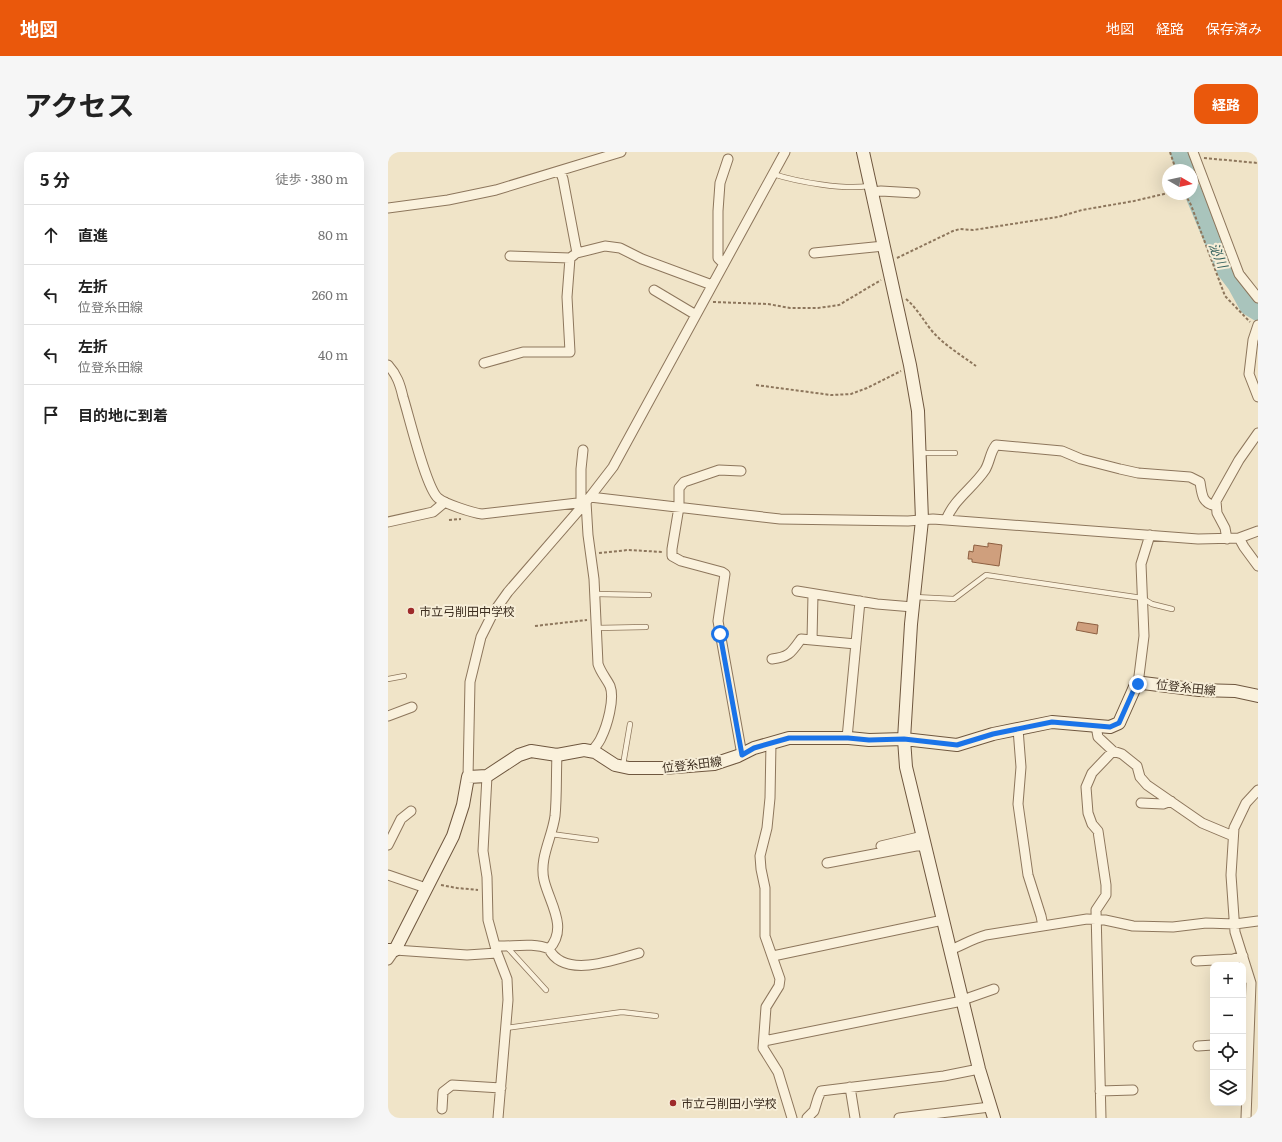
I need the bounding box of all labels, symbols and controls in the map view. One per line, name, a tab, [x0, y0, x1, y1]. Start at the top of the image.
text: 地図	[20, 14, 58, 42]
text: 地図	[1106, 18, 1134, 38]
text: 経路	[1156, 18, 1184, 38]
text: 保存済み	[1206, 18, 1262, 38]
text: アクセス	[24, 83, 135, 125]
button: 経路	[1194, 84, 1258, 124]
north arrow	[1162, 164, 1198, 200]
text: 5 分	[40, 166, 70, 191]
text: 徒歩 · 380 m	[276, 169, 348, 188]
text: 直進	[78, 223, 108, 246]
icon: ahead	[40, 224, 62, 246]
text: 80 m	[318, 225, 348, 244]
water label: 泌川	[1205, 239, 1234, 273]
text: 左折	[78, 274, 108, 297]
icon: left	[40, 284, 62, 306]
text: 260 m	[312, 285, 348, 304]
text: 位登糸田線	[78, 297, 143, 316]
text: 左折	[78, 334, 108, 357]
icon: left	[40, 344, 62, 366]
text: 40 m	[318, 345, 348, 364]
text: 位登糸田線	[78, 357, 143, 376]
text: 目的地に到着	[78, 403, 168, 426]
icon: arrive	[40, 404, 62, 426]
place label: 市立弓削田中学校	[419, 602, 515, 620]
marker: 市立弓削田中学校	[406, 606, 416, 616]
route start	[711, 625, 729, 643]
route end	[1129, 675, 1147, 693]
street label: 位登糸田線	[1155, 675, 1217, 699]
street label: 位登糸田線	[661, 751, 723, 777]
map controls	[1210, 962, 1246, 1106]
button: +	[1210, 962, 1246, 998]
button: −	[1210, 998, 1246, 1034]
button: locate	[1210, 1034, 1246, 1070]
button: layers	[1210, 1070, 1246, 1106]
place label: 市立弓削田小学校	[681, 1094, 777, 1112]
marker: 市立弓削田小学校	[668, 1098, 678, 1108]

